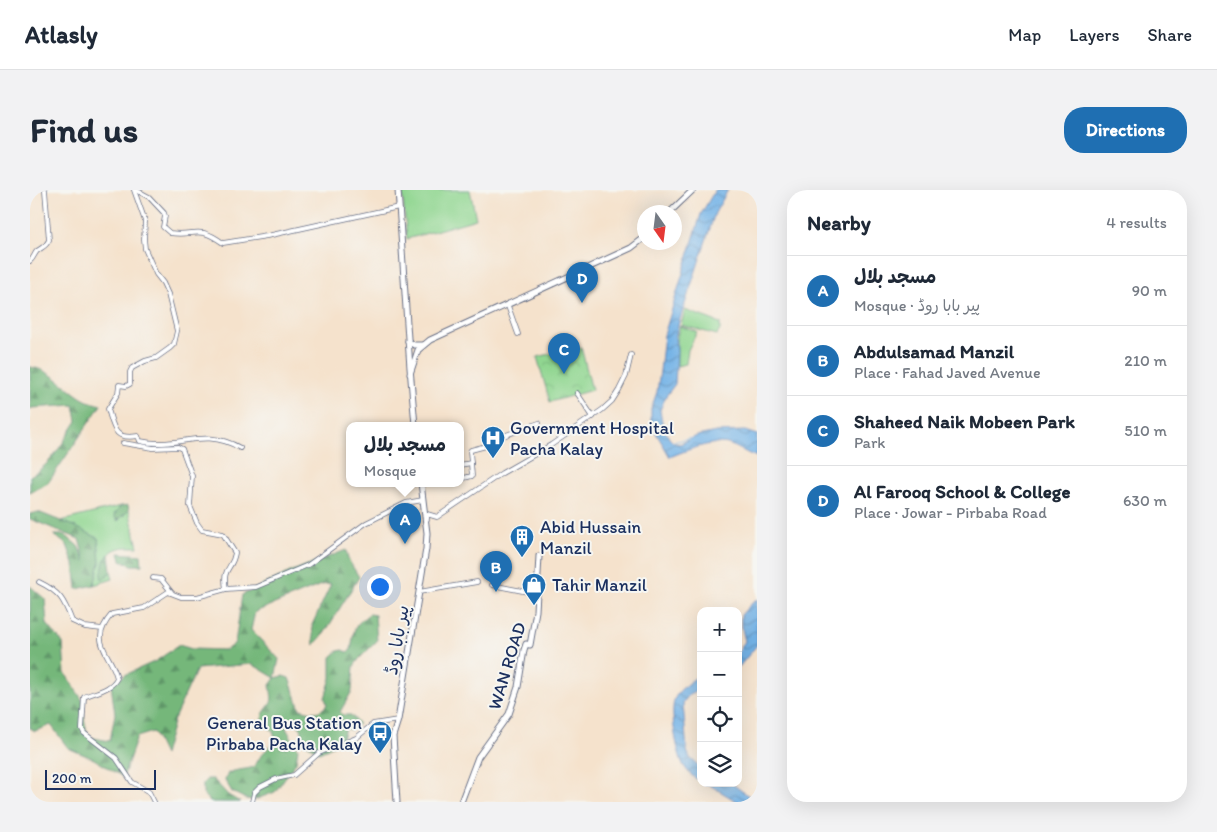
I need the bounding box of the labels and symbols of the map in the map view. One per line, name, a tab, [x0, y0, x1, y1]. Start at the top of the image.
north arrow	[637, 205, 682, 250]
pin: D	[566, 262, 598, 303]
pin: C	[548, 333, 580, 374]
place label: Government Hospital Pacha Kalay	[510, 417, 674, 460]
hospital icon: Government Hospital Pacha Kalay	[480, 425, 506, 459]
pin: A	[389, 503, 421, 544]
place label: Abid Hussain Manzil	[540, 516, 642, 559]
building icon: Abid Hussain Manzil	[509, 524, 535, 558]
pin: B	[480, 551, 512, 592]
shop icon: Tahir Manzil	[521, 572, 547, 606]
your location	[367, 574, 393, 600]
place label: Tahir Manzil	[552, 574, 647, 596]
street label: پیر بابا روڈ	[380, 603, 415, 677]
street label: WAN ROAD	[483, 619, 531, 712]
place label: General Bus Station Pirbaba Pacha Kalay	[206, 712, 363, 755]
bus stop icon: General Bus Station Pirbaba Pacha Kalay	[367, 720, 393, 754]
scale bar	[45, 767, 156, 790]

